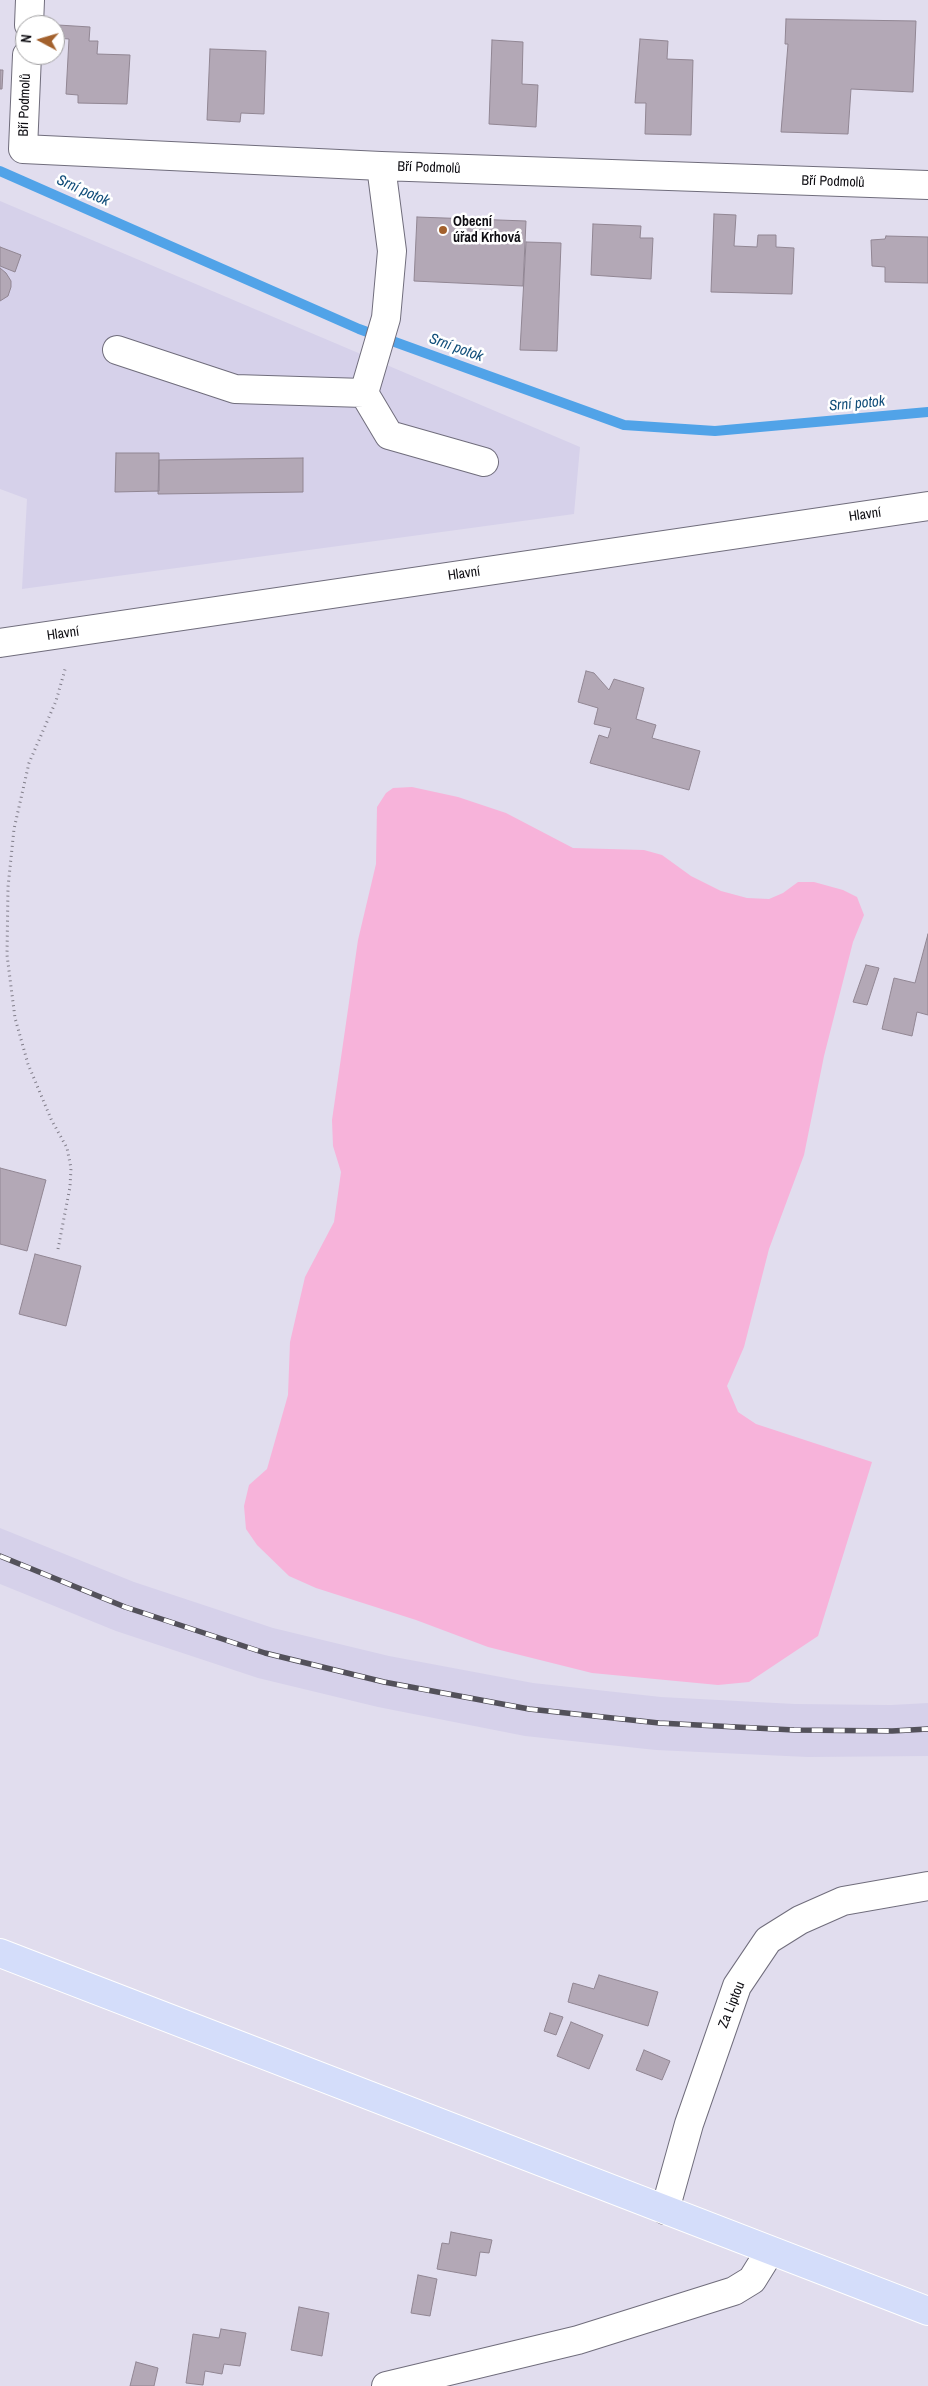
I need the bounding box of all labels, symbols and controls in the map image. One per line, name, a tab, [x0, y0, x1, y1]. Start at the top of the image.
north arrow	[15, 15, 65, 65]
text: N	[17, 33, 35, 44]
street label: Bří Podmolů	[16, 73, 34, 137]
street label: Bří Podmolů	[397, 159, 461, 177]
water label: Srní potok	[54, 171, 112, 211]
street label: Bří Podmolů	[801, 173, 865, 191]
place label: Obecní úřad Krhová	[453, 214, 521, 246]
marker: Obecní úřad Krhová	[437, 224, 449, 236]
water label: Srní potok	[427, 330, 485, 366]
water label: Srní potok	[828, 393, 886, 415]
street label: Hlavní	[848, 504, 882, 526]
street label: Hlavní	[447, 563, 481, 585]
street label: Hlavní	[46, 623, 80, 645]
street label: Za Liptou	[715, 1979, 749, 2031]

